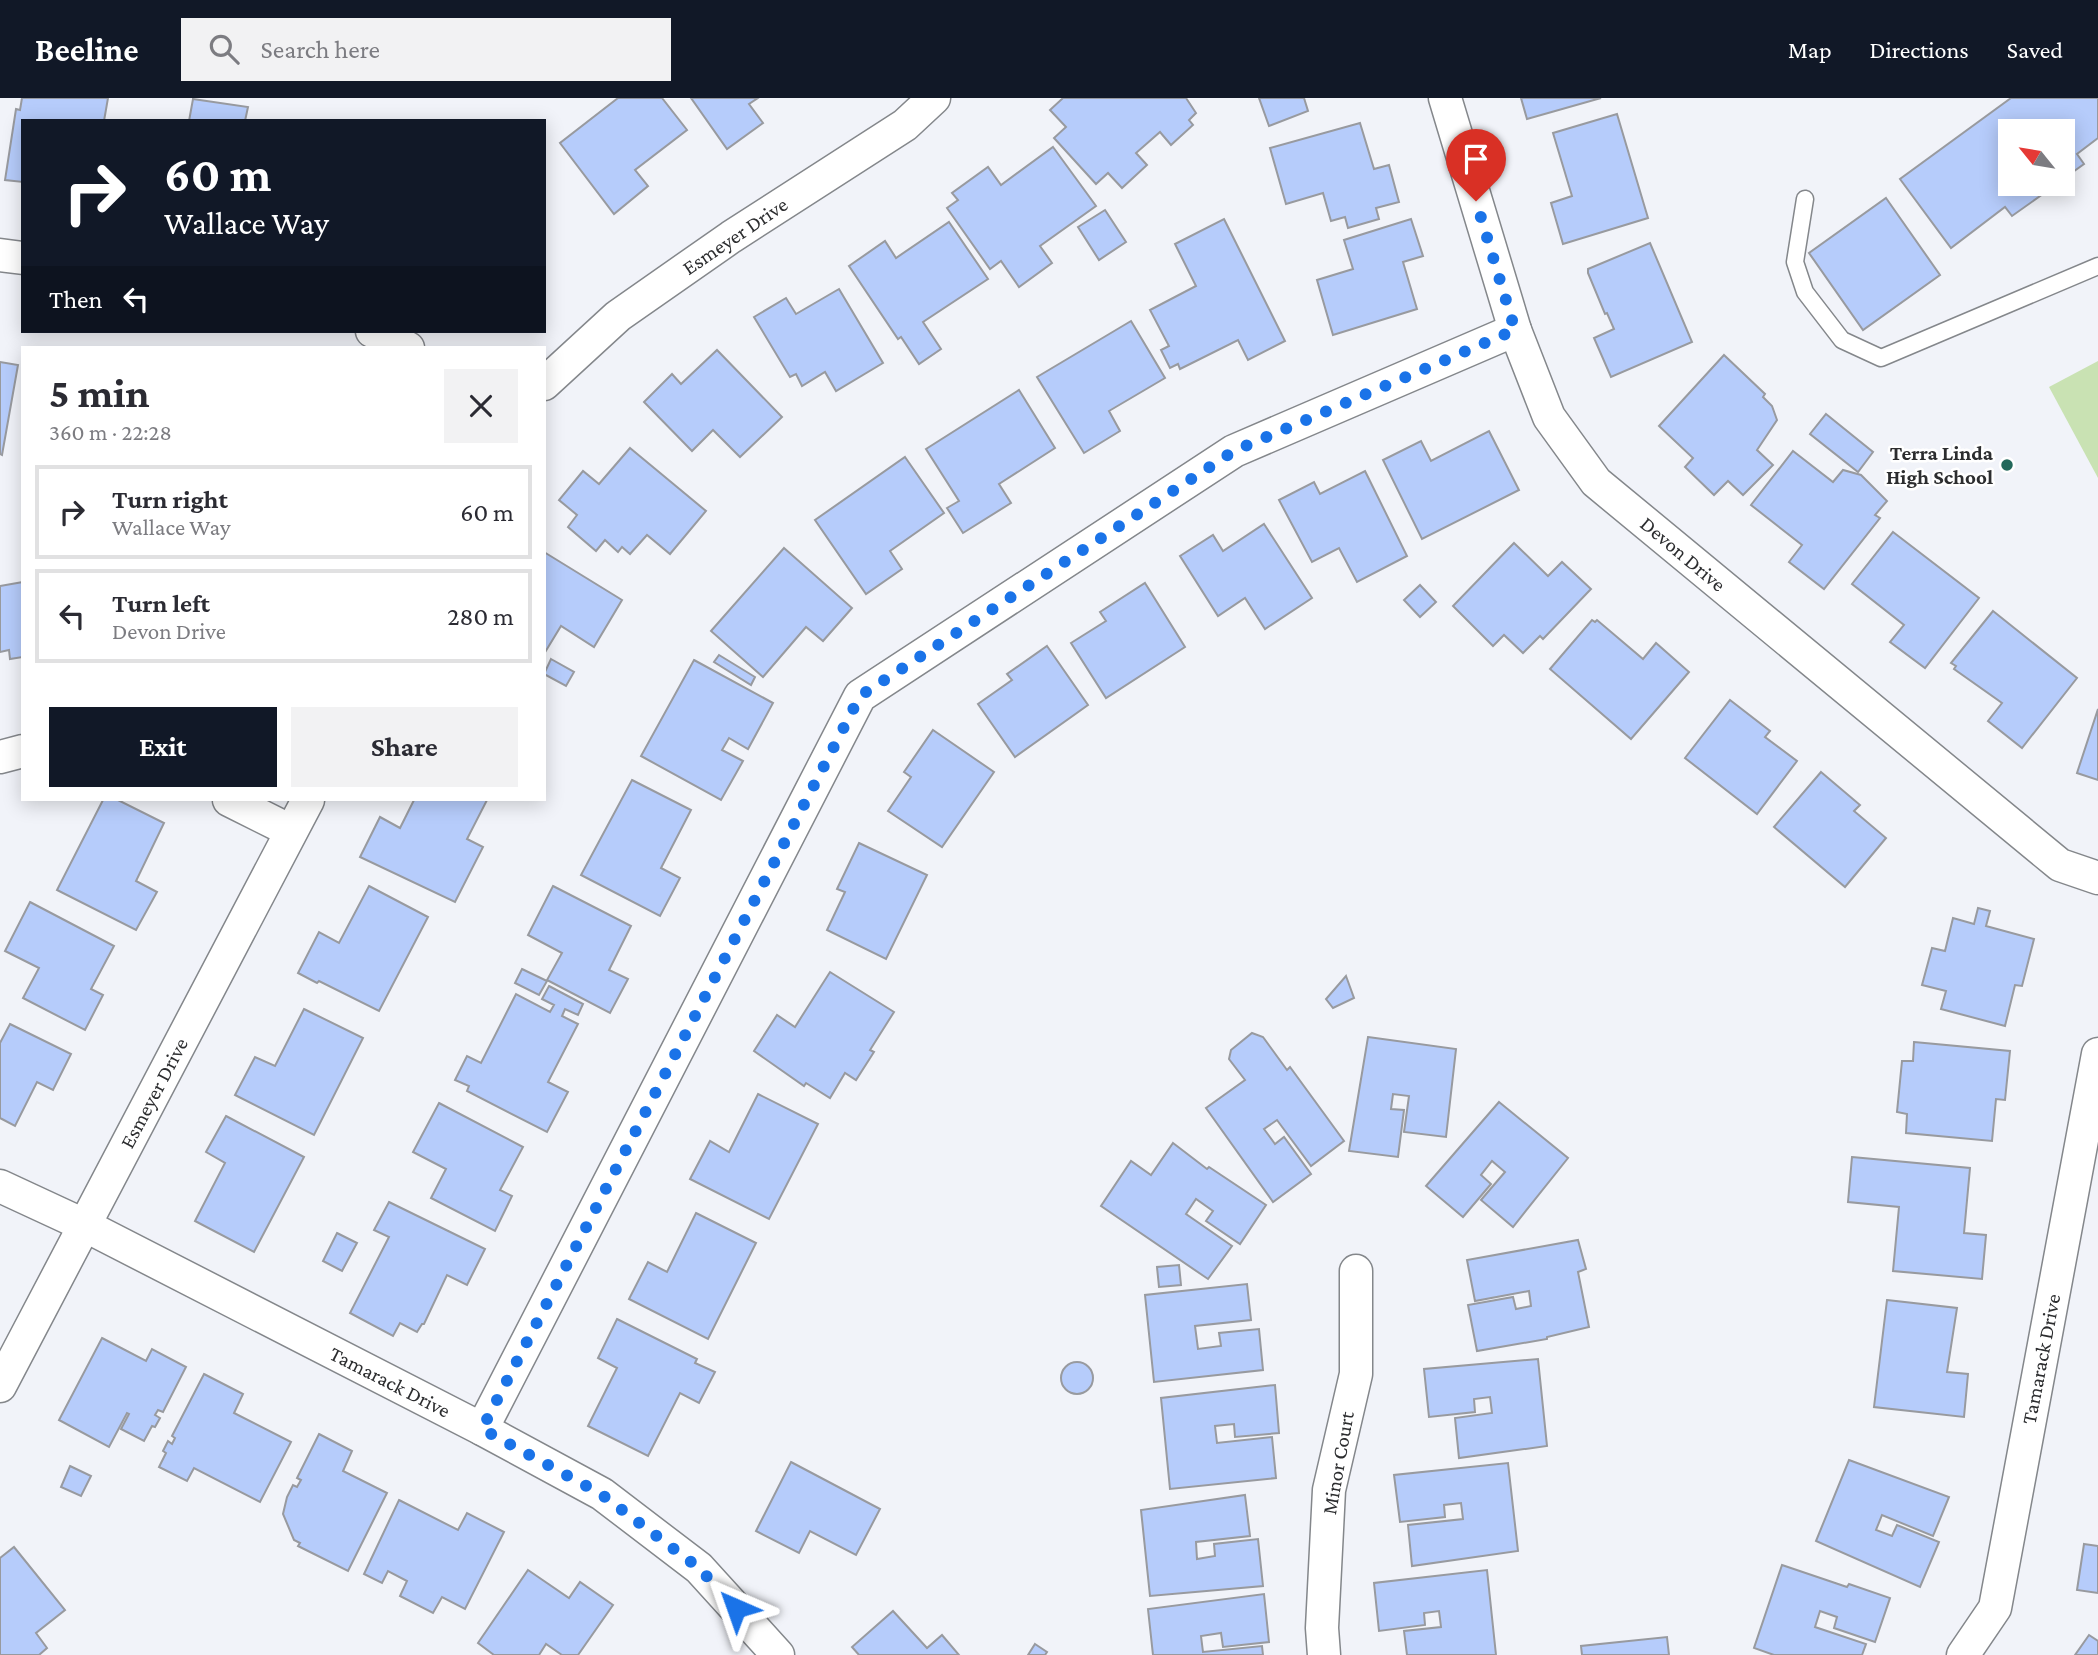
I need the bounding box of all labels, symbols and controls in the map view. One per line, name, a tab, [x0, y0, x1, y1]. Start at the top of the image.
search box	[181, 18, 671, 81]
icon: search	[205, 30, 243, 68]
text: Beeline	[35, 31, 139, 68]
text: Search here	[261, 35, 380, 64]
text: Map	[1788, 36, 1832, 63]
text: Directions	[1870, 36, 1969, 63]
text: Saved	[2007, 36, 2063, 63]
north arrow	[1998, 119, 2076, 196]
map controls	[1998, 119, 2075, 196]
pin	[1446, 129, 1506, 201]
icon: arrive	[1457, 140, 1495, 178]
icon: right	[49, 147, 140, 238]
text: 60 m	[164, 147, 271, 202]
street label: Esmeyer Drive	[678, 192, 792, 280]
text: Wallace Way	[164, 205, 329, 241]
icon: left	[117, 280, 155, 318]
text: Then	[49, 285, 103, 314]
text: 5 min	[49, 369, 150, 416]
button: close	[444, 369, 518, 443]
text: 360 m · 22:28	[49, 419, 172, 445]
place label: Terra Linda High School	[1886, 441, 1994, 489]
marker: Terra Linda High School	[1999, 457, 2015, 473]
text: Turn right	[112, 485, 228, 514]
icon: right	[53, 493, 91, 531]
text: 60 m	[460, 498, 514, 527]
street label: Devon Drive	[1635, 511, 1731, 597]
text: Wallace Way	[112, 514, 231, 540]
text: Turn left	[112, 589, 210, 618]
icon: left	[53, 597, 91, 635]
text: 280 m	[447, 602, 514, 631]
text: Devon Drive	[112, 618, 226, 644]
button: Exit	[49, 707, 277, 787]
button: Share	[291, 707, 518, 787]
street label: Esmeyer Drive	[115, 1034, 193, 1152]
street label: Tamarack Drive	[2017, 1292, 2065, 1426]
street label: Tamarack Drive	[326, 1341, 454, 1423]
street label: Minor Court	[1317, 1409, 1359, 1516]
position arrow	[699, 1571, 773, 1645]

